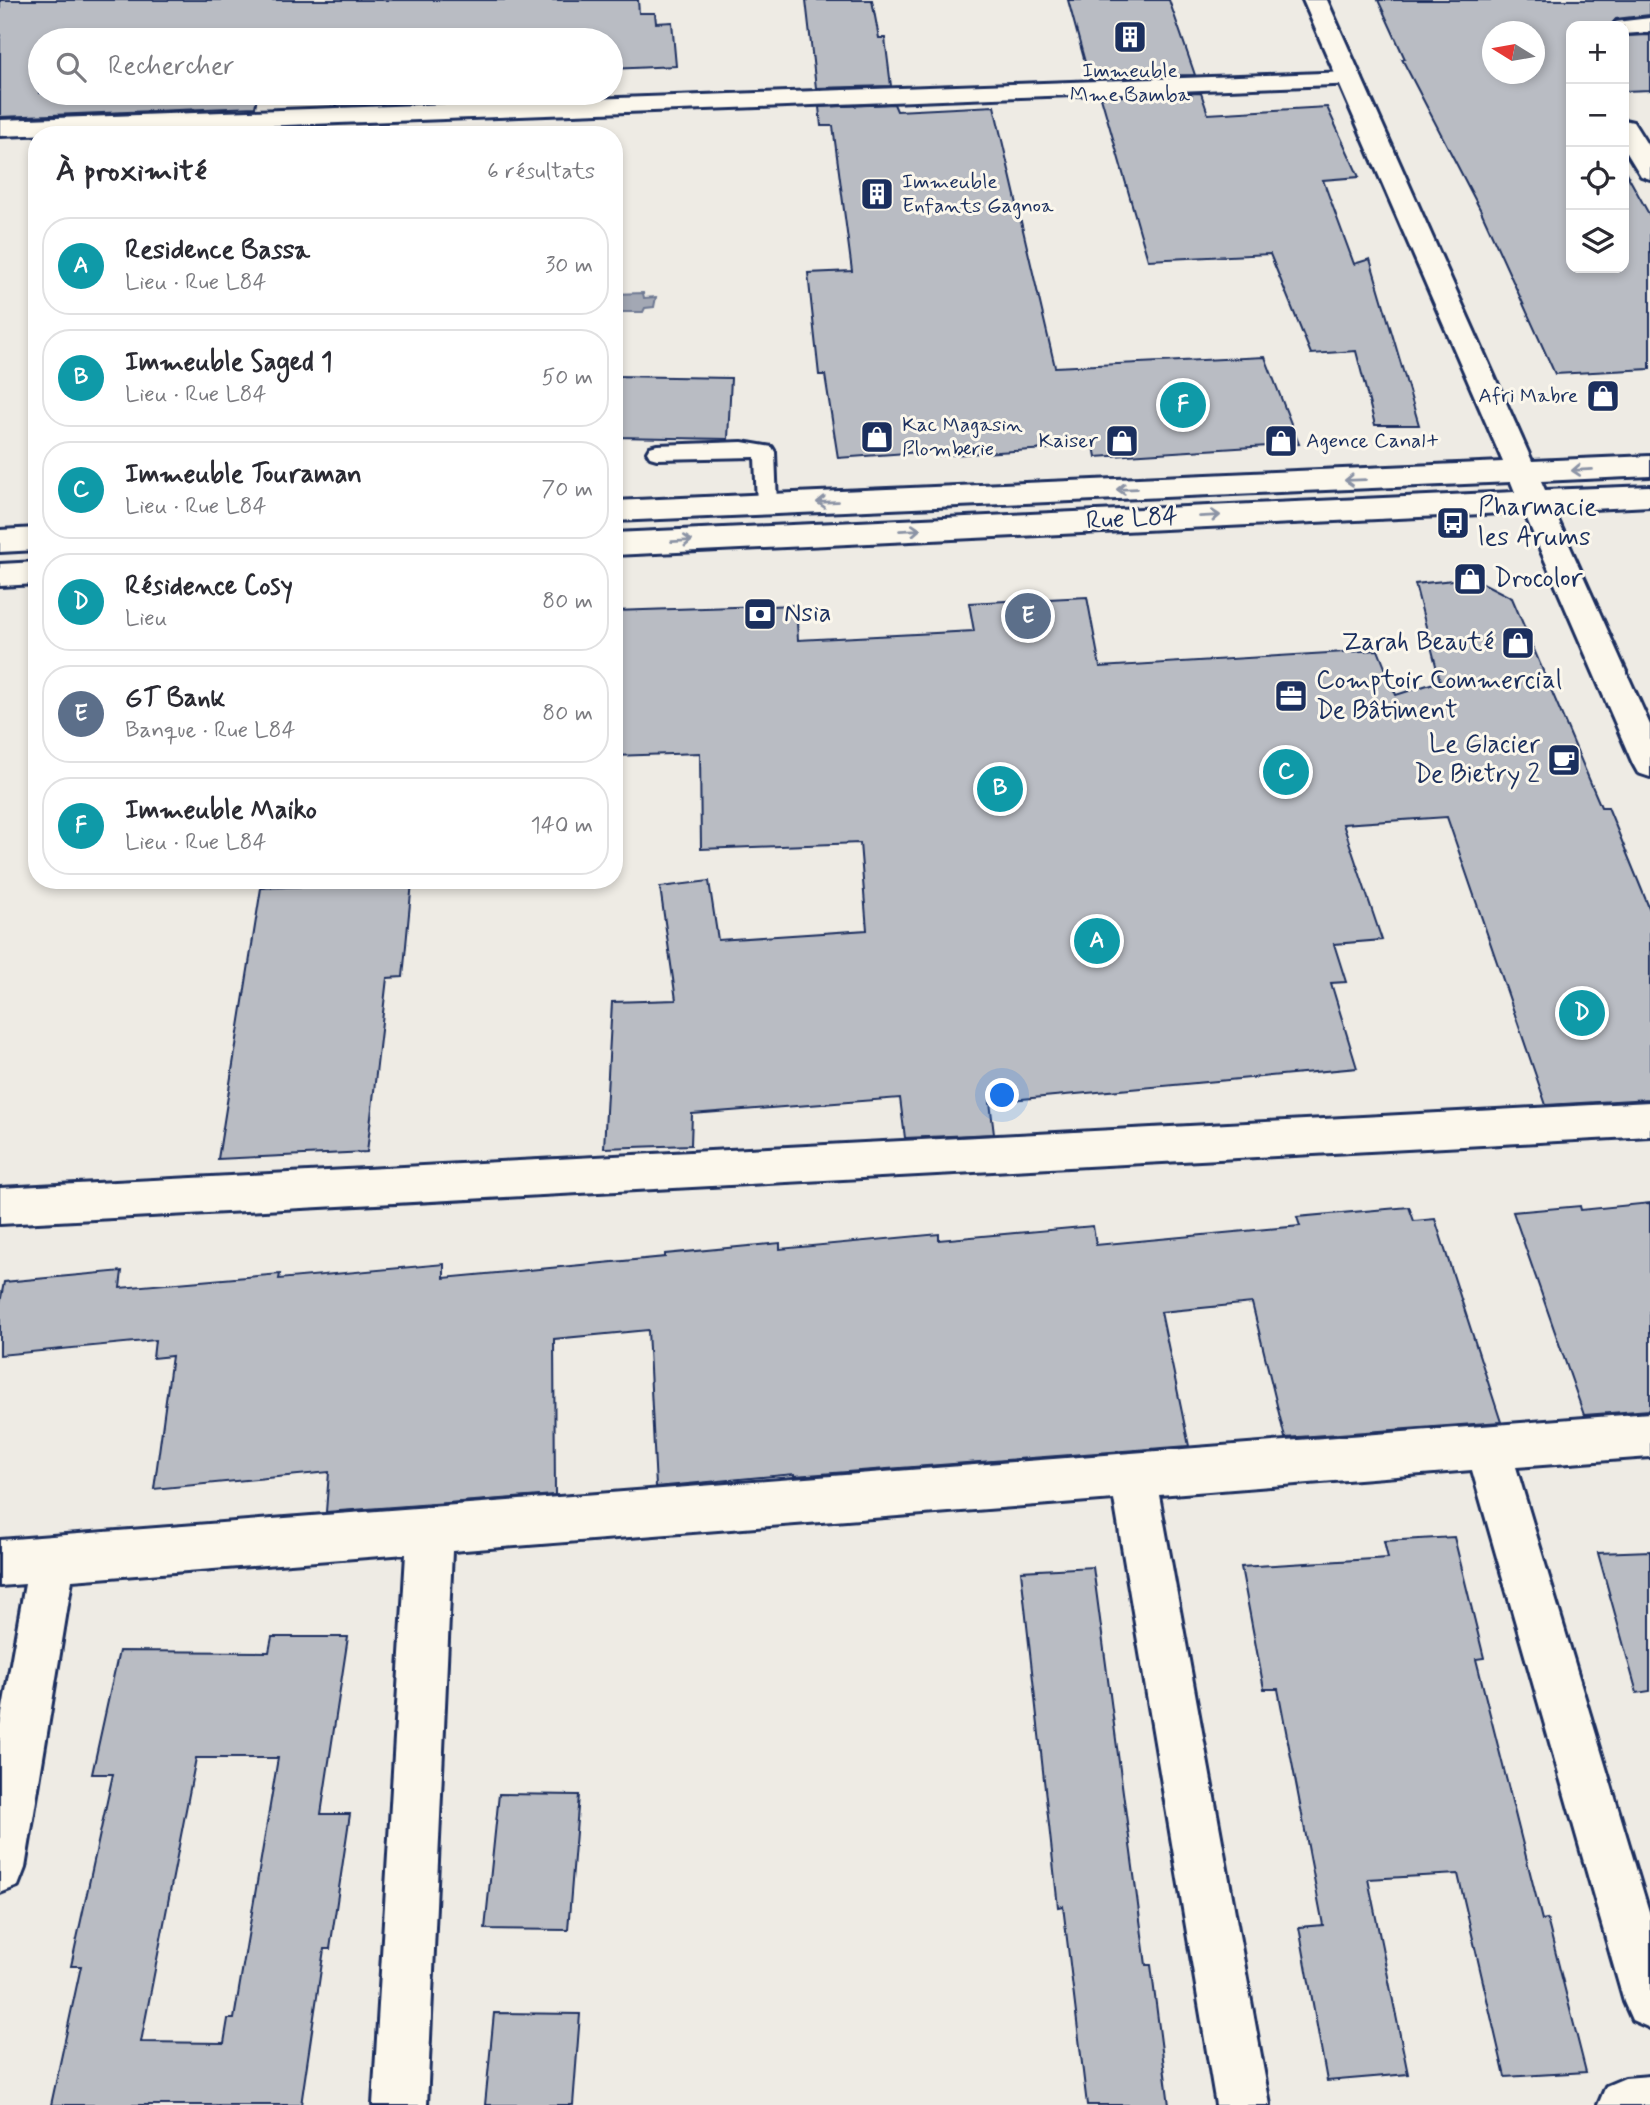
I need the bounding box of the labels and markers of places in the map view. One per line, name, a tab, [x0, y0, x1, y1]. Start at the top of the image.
building icon: Immeuble Mme Bamba	[1111, 18, 1149, 56]
place label: Immeuble Mme Bamba	[1070, 57, 1191, 109]
place label: Immeuble Enfants Gagnoa	[902, 168, 1054, 220]
building icon: Immeuble Enfants Gagnoa	[858, 175, 896, 213]
shop icon: Afri Mabre	[1584, 377, 1622, 415]
pin: F	[1160, 379, 1206, 431]
place label: Afri Mabre	[1478, 382, 1578, 410]
place label: Kac Magasin Plomberie	[902, 411, 1023, 463]
shop icon: Kac Magasin Plomberie	[858, 418, 896, 456]
shop icon: Kaiser	[1103, 422, 1141, 460]
shop icon: Agence Canal+	[1262, 422, 1300, 460]
place label: Kaiser	[1038, 427, 1098, 455]
place label: Agence Canal+	[1306, 427, 1440, 455]
place label: Pharmacie les Arums	[1478, 491, 1597, 555]
bus stop icon: Pharmacie les Arums	[1434, 504, 1472, 542]
shop icon: Drocolor	[1451, 560, 1489, 598]
place label: Drocolor	[1494, 562, 1584, 596]
pin: E	[1005, 590, 1051, 642]
bank icon: Nsia	[741, 595, 779, 633]
place label: Nsia	[784, 597, 832, 631]
shop icon: Zarah Beauté	[1499, 624, 1537, 662]
place label: Zarah Beauté	[1342, 626, 1494, 660]
place label: Comptoir Commercial De Bâtiment	[1316, 664, 1562, 728]
office icon: Comptoir Commercial De Bâtiment	[1272, 677, 1310, 715]
place label: Le Glacier De Bietry 2	[1414, 728, 1540, 792]
cafe icon: Le Glacier De Bietry 2	[1545, 741, 1583, 779]
pin: C	[1263, 746, 1309, 798]
pin: B	[977, 763, 1023, 815]
pin: A	[1074, 915, 1120, 967]
pin: D	[1559, 987, 1605, 1039]

